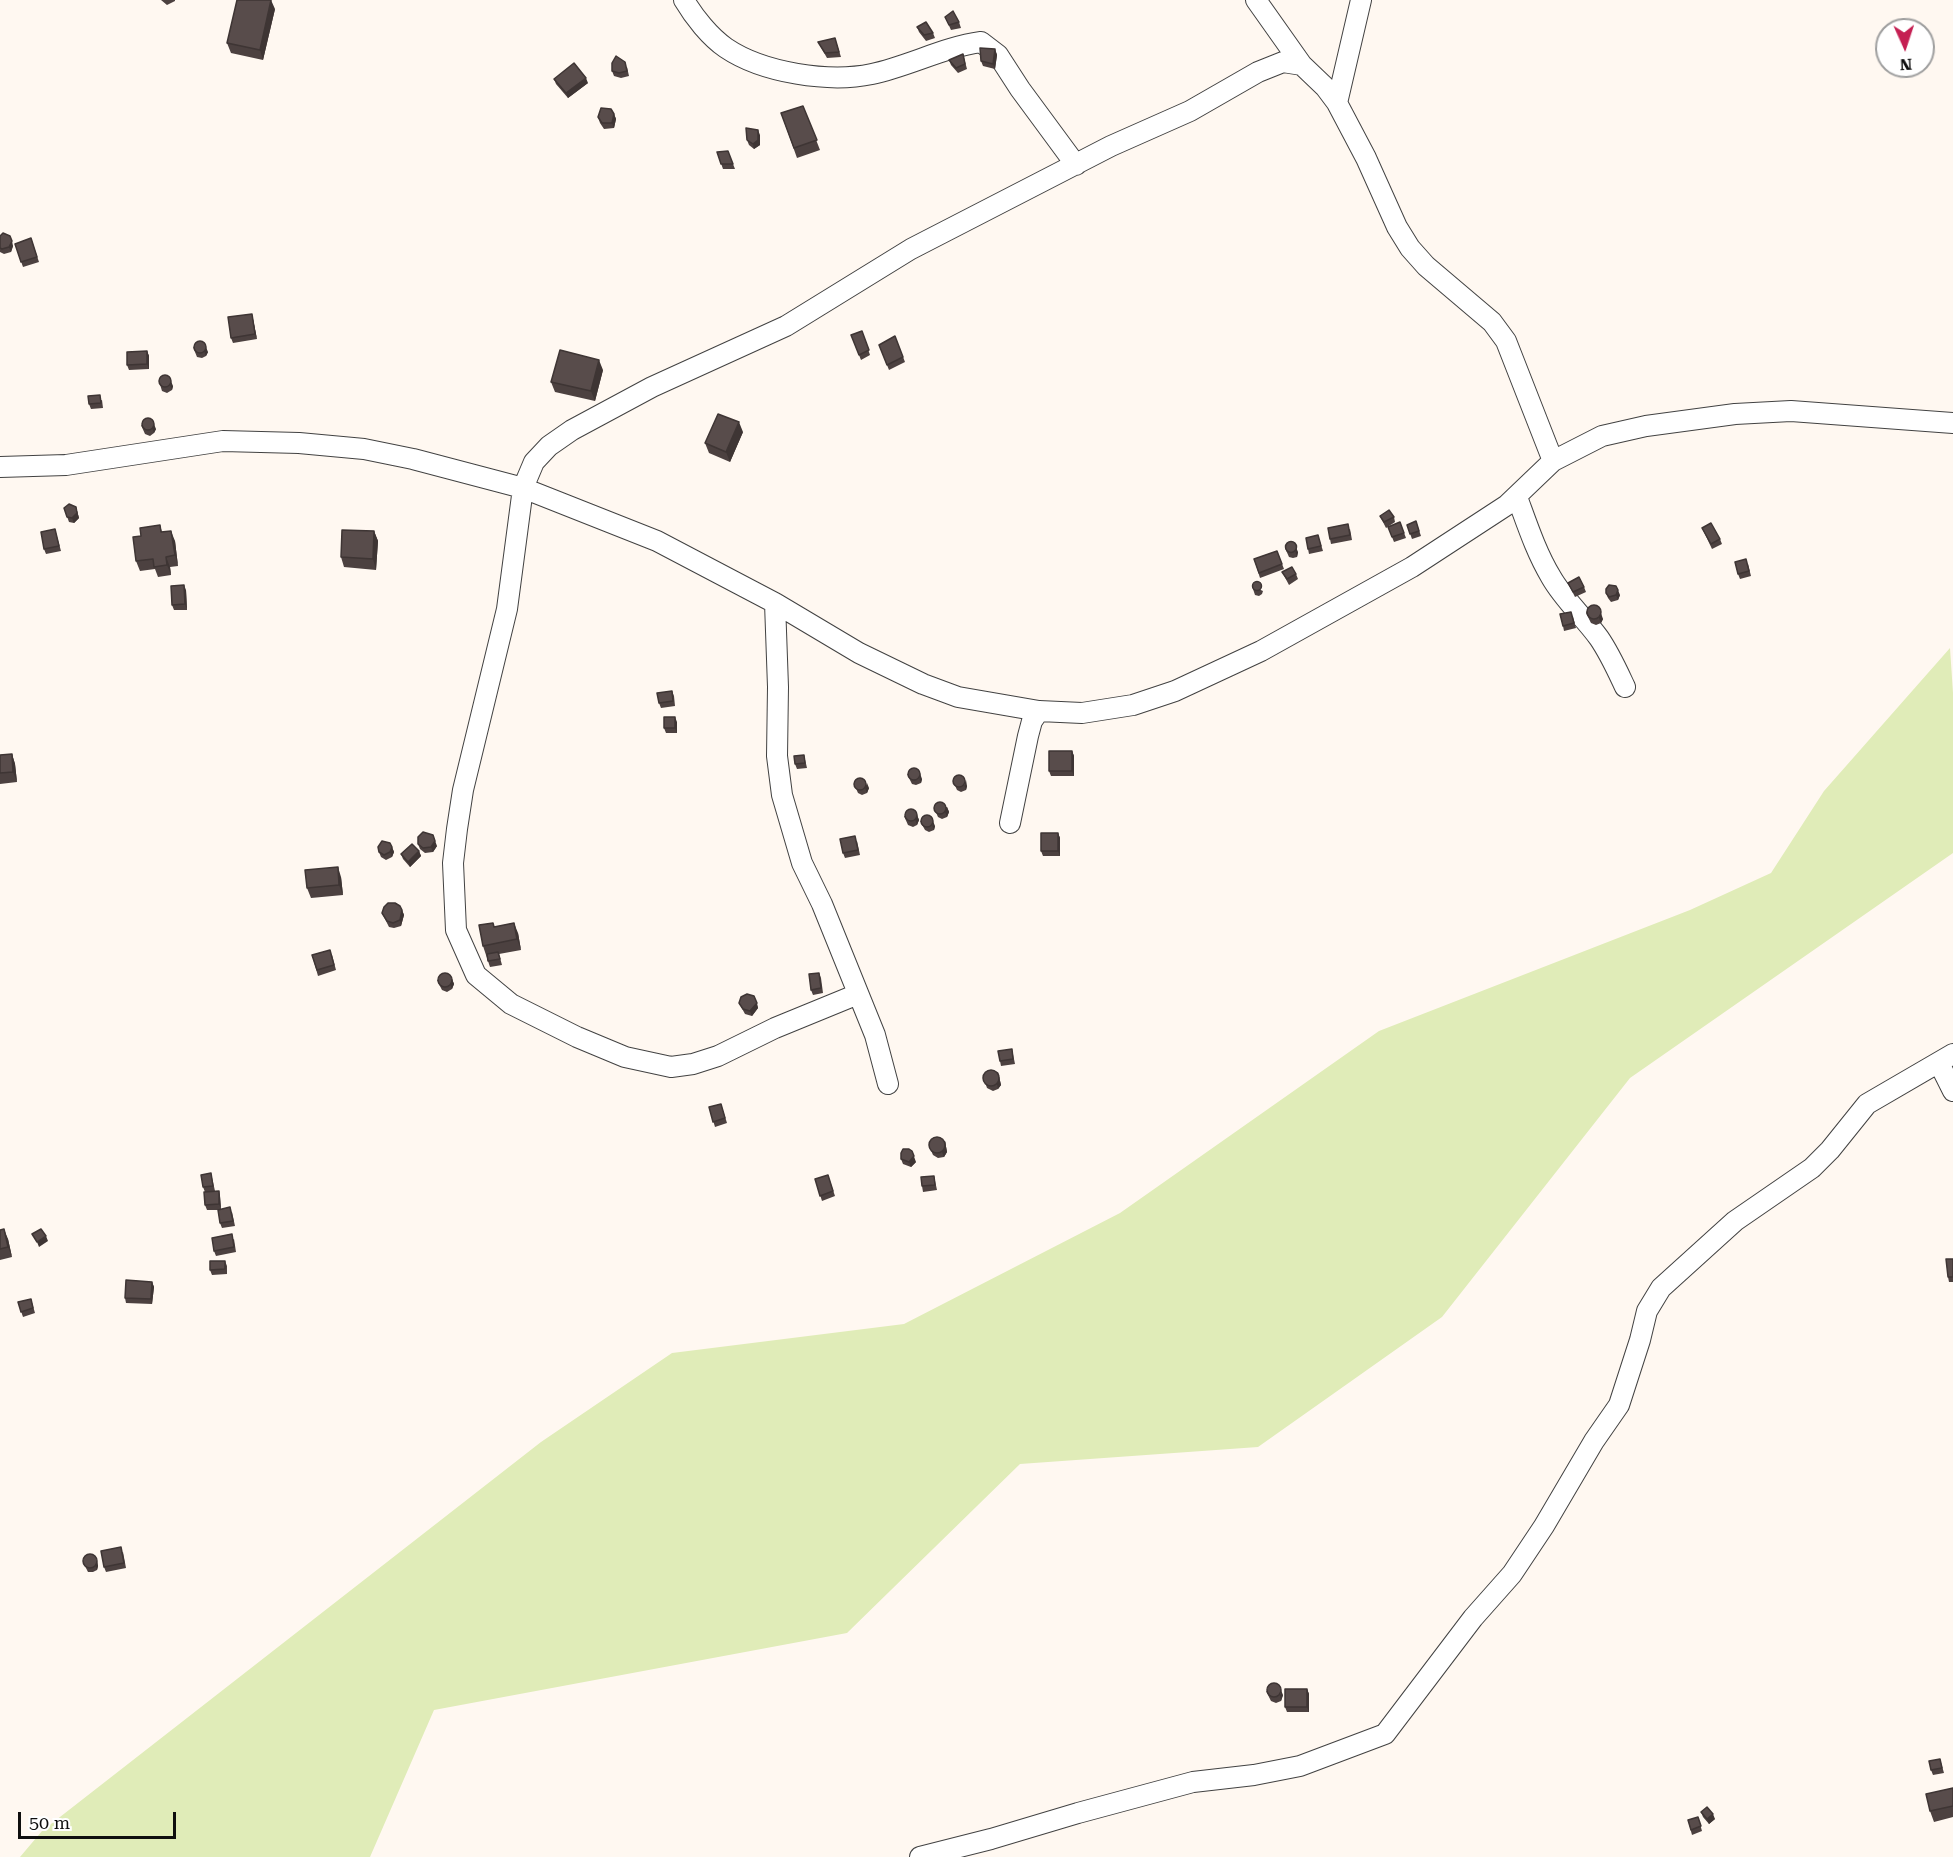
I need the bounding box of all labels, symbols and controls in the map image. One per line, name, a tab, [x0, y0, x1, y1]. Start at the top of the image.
north arrow	[1875, 18, 1935, 78]
text: N	[1899, 55, 1913, 74]
scale bar	[21, 1800, 178, 1838]
text: 50 m	[29, 1812, 70, 1833]

